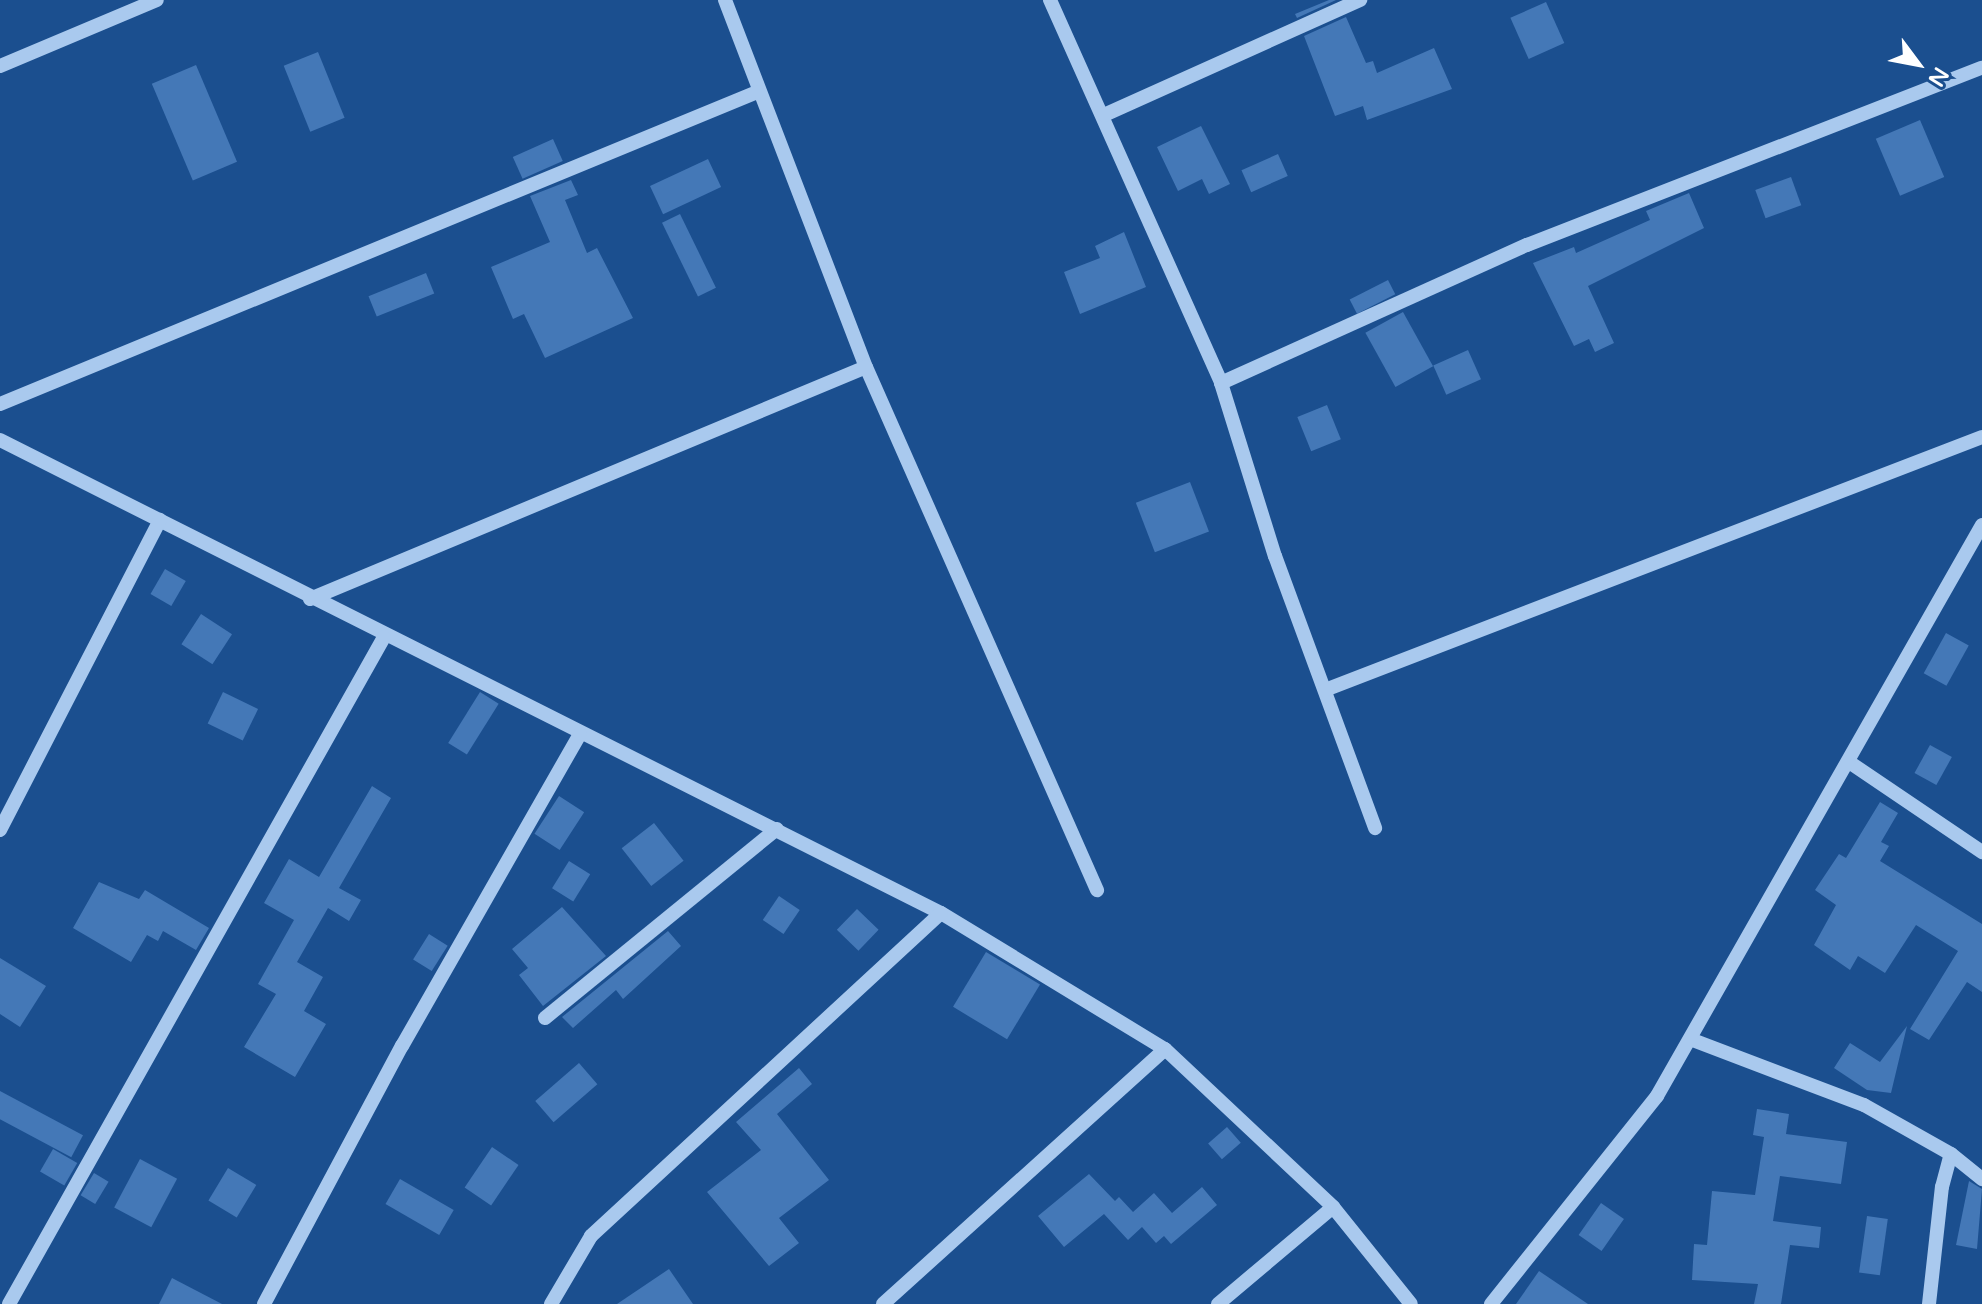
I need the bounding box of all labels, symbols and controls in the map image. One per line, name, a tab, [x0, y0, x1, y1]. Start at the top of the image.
north arrow	[1878, 24, 1958, 104]
text: N	[1923, 62, 1954, 91]

